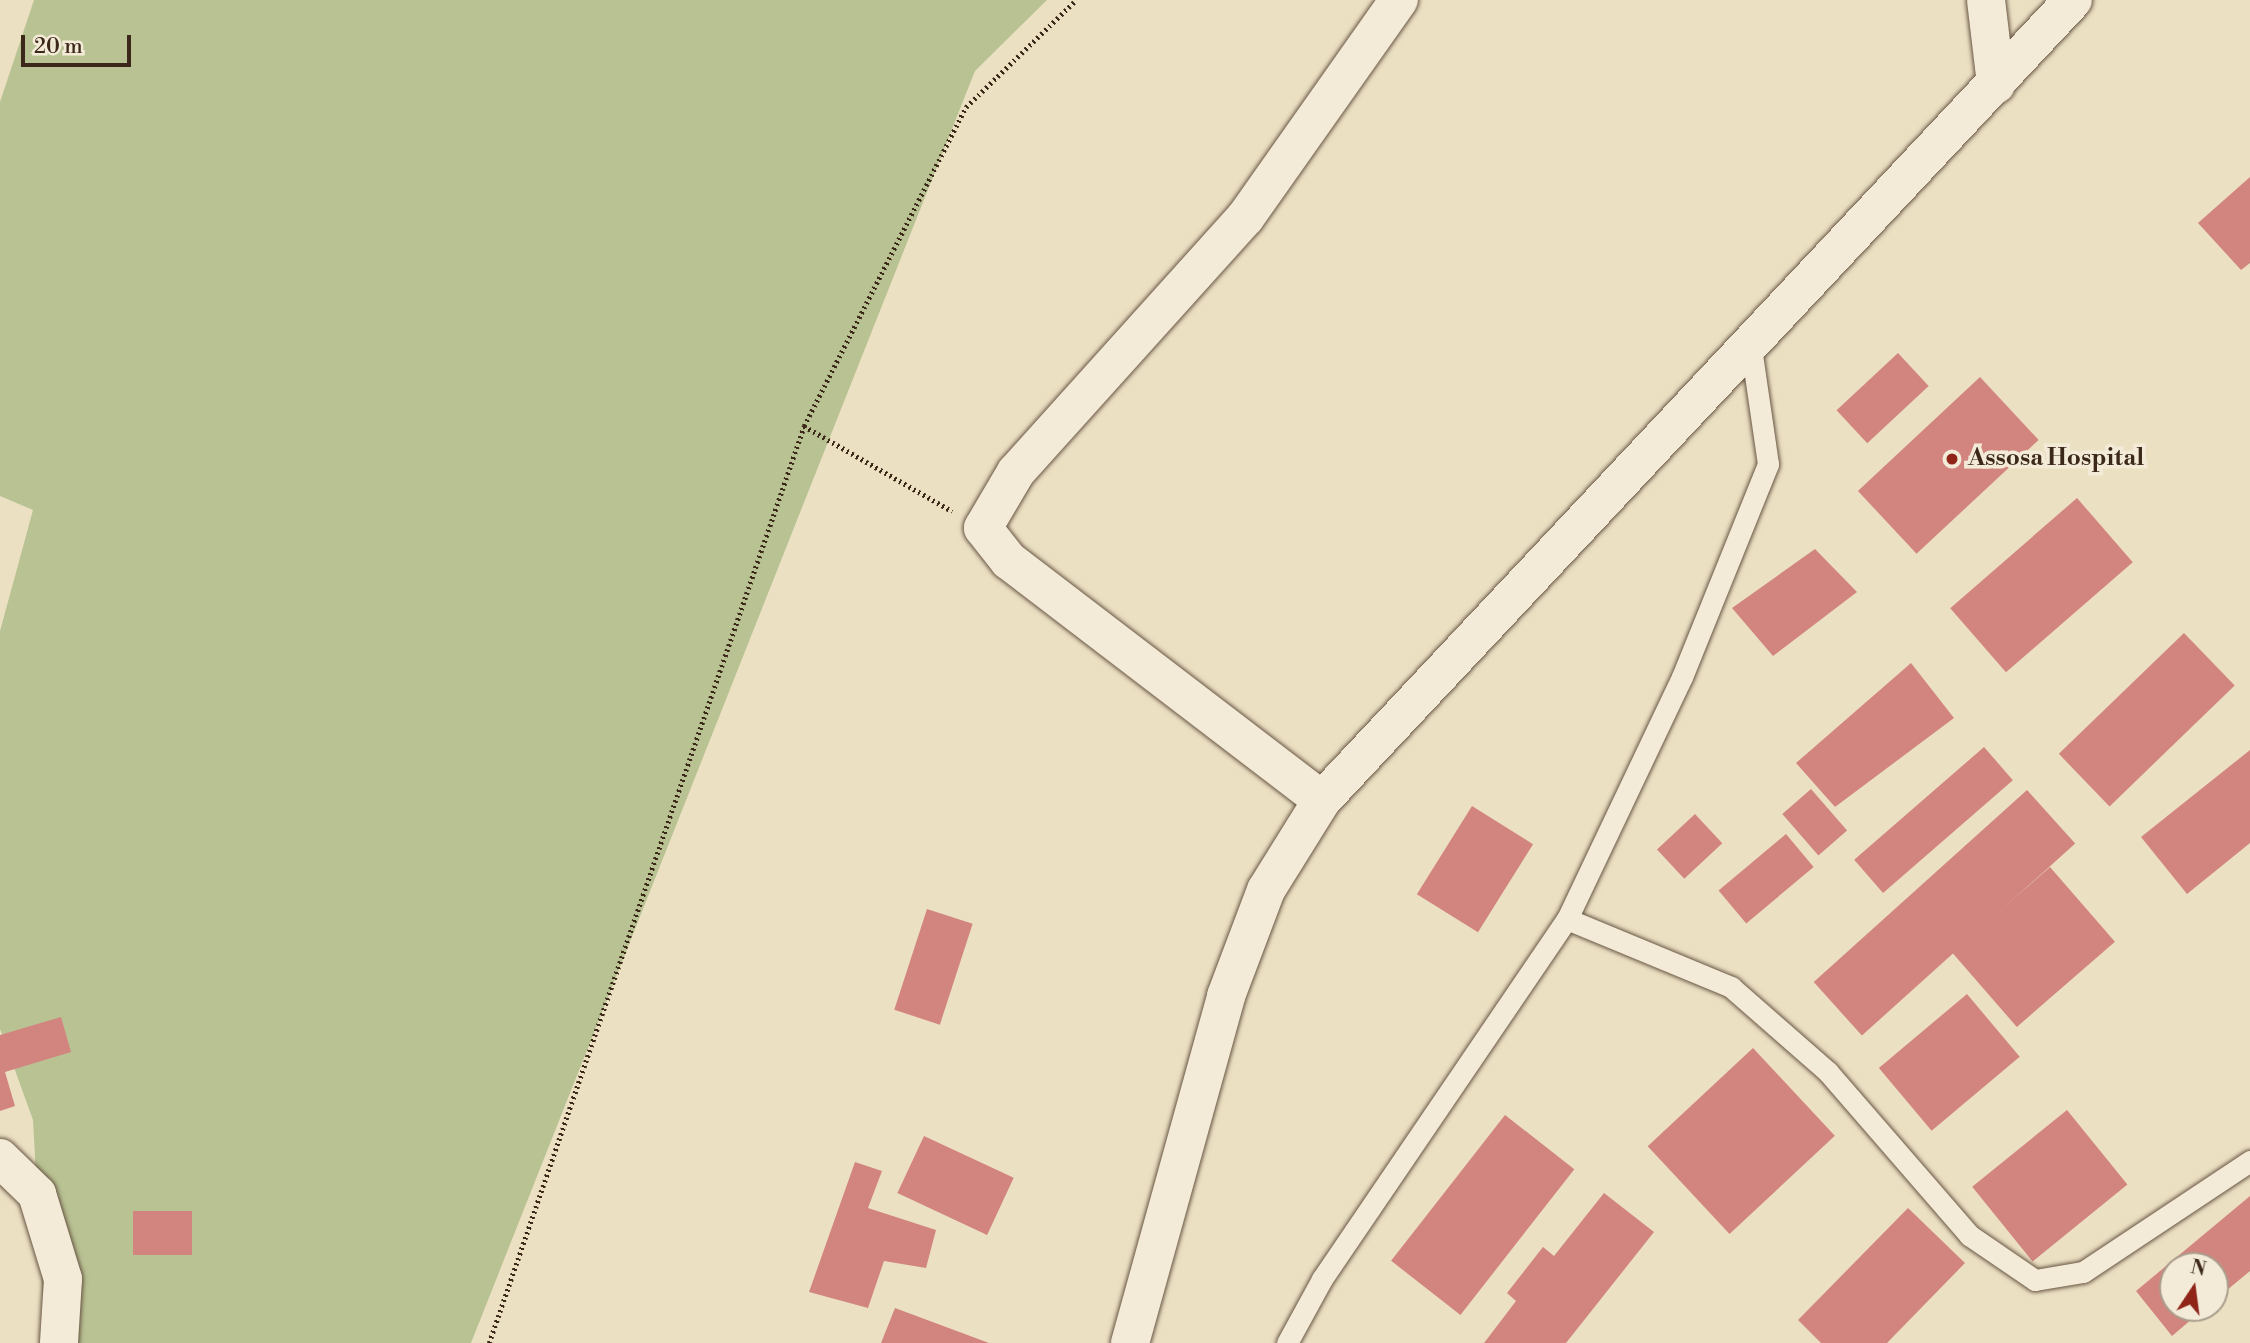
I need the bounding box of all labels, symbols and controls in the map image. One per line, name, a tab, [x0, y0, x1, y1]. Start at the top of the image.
scale bar	[24, 21, 135, 65]
text: 20 m	[34, 34, 83, 60]
place label: Assosa Hospital	[1968, 445, 2144, 473]
marker: Assosa Hospital	[1942, 449, 1962, 469]
north arrow	[2159, 1252, 2229, 1322]
text: N	[2188, 1255, 2208, 1282]

